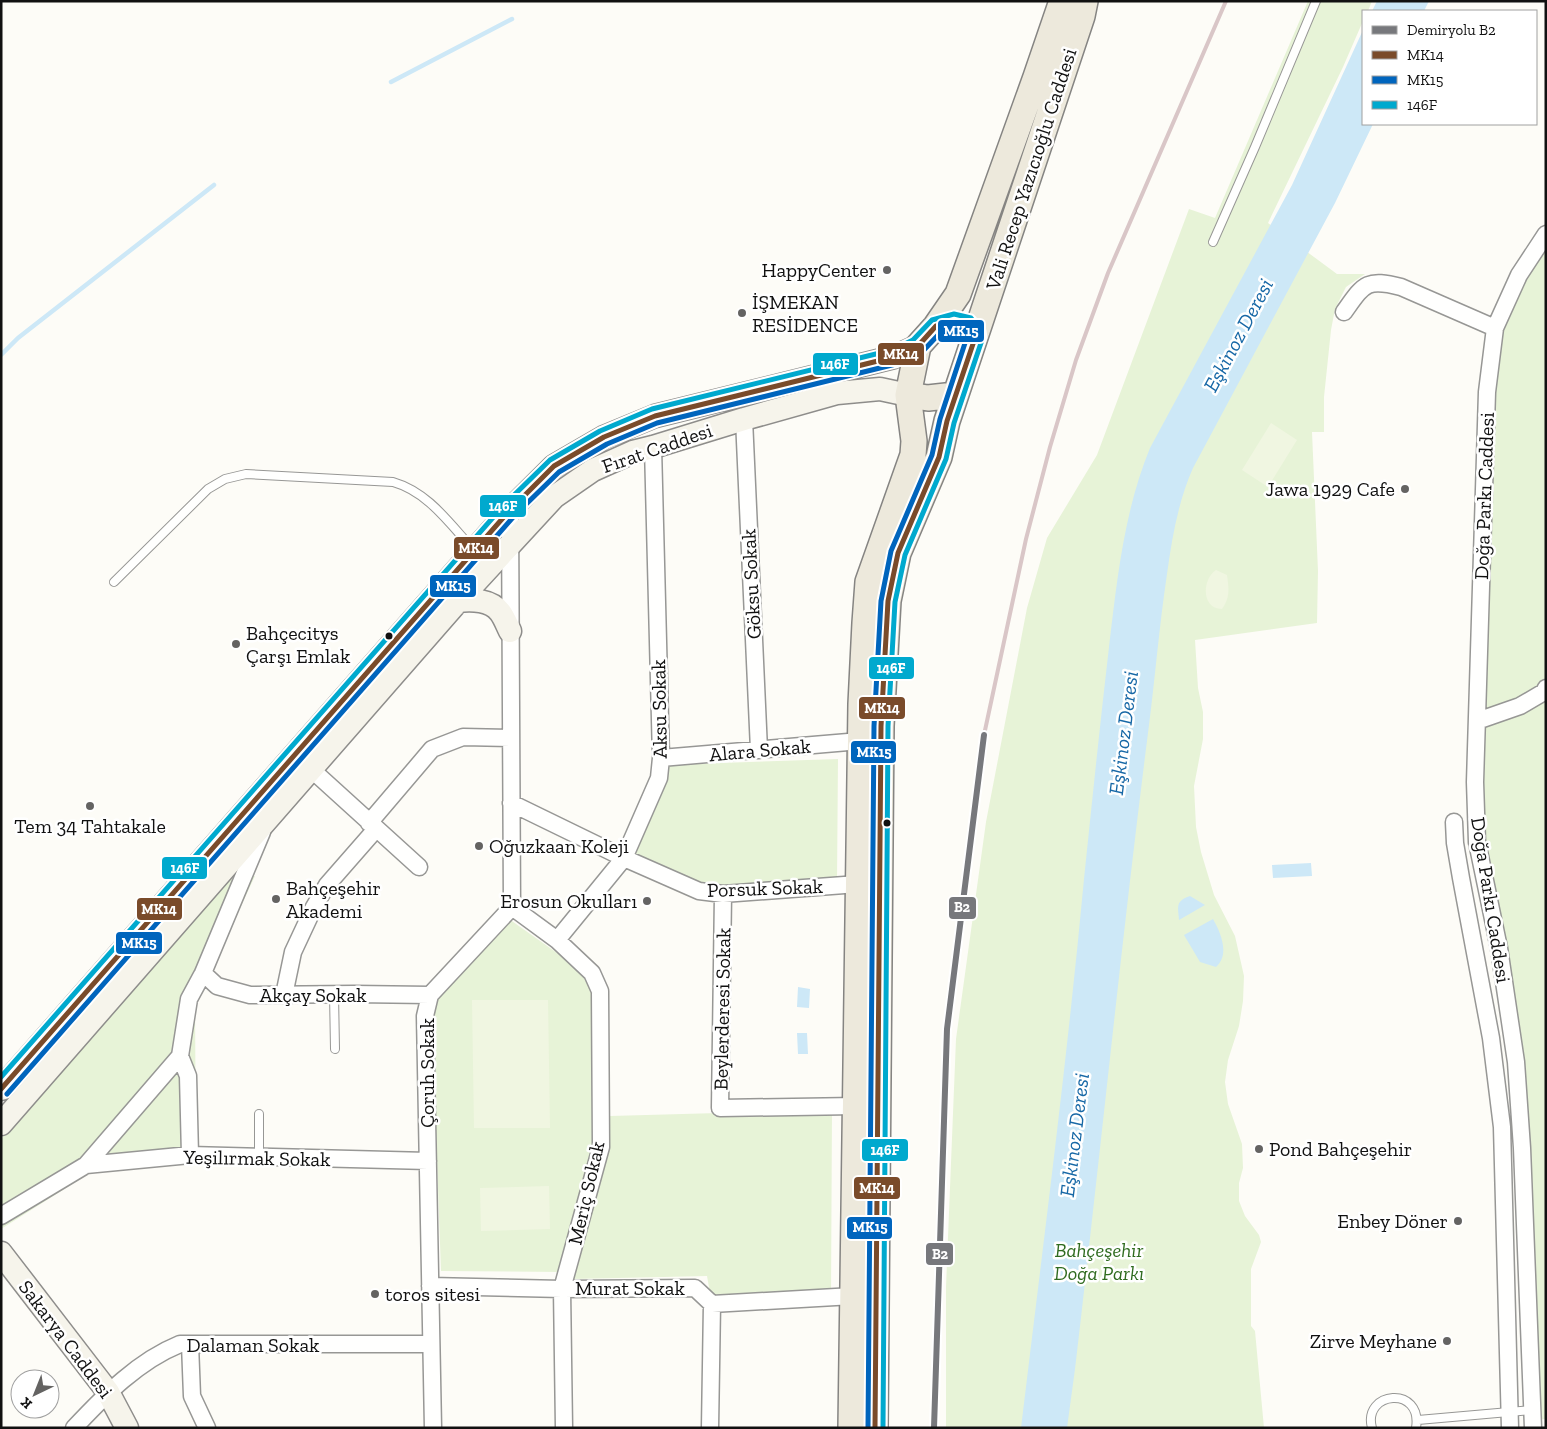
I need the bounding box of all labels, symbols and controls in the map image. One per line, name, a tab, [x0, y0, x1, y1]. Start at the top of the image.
legend	[1362, 10, 1537, 125]
text: Demiryolu B2	[1407, 21, 1496, 39]
street label: Vali Recep Yazıcıoğlu Caddesi	[980, 45, 1082, 294]
text: MK14	[1407, 46, 1444, 64]
text: MK15	[1407, 71, 1444, 89]
text: 146F	[1407, 96, 1438, 114]
place label: HappyCenter	[762, 258, 877, 282]
marker: HappyCenter	[881, 264, 893, 276]
water label: Eşkinoz Deresi	[1198, 274, 1278, 396]
place label: İŞMEKAN RESİDENCE	[752, 290, 858, 337]
marker: İŞMEKAN RESİDENCE	[736, 307, 748, 319]
line badge: MK15	[937, 319, 985, 343]
text: MK15	[944, 323, 979, 340]
line badge: MK14	[877, 342, 925, 366]
text: MK14	[883, 346, 919, 363]
line badge: 146F	[812, 352, 859, 376]
text: 146F	[820, 356, 850, 373]
street label: Doğa Parkı Caddesi	[1469, 411, 1499, 580]
street label: Fırat Caddesi	[599, 418, 716, 478]
place label: Jawa 1929 Cafe	[1266, 477, 1395, 501]
marker: Jawa 1929 Cafe	[1399, 483, 1411, 495]
line badge: 146F	[479, 494, 527, 518]
text: 146F	[488, 498, 518, 515]
street label: Göksu Sokak	[736, 528, 766, 640]
line badge: MK14	[453, 536, 500, 560]
text: MK14	[458, 540, 494, 557]
line badge: MK15	[429, 574, 477, 598]
text: MK15	[436, 578, 471, 595]
place label: Bahçecitys Çarşı Emlak	[246, 621, 351, 668]
unlabelled marker	[384, 631, 394, 641]
marker: Bahçecitys Çarşı Emlak	[230, 638, 242, 650]
line badge: 146F	[868, 656, 915, 680]
street label: Aksu Sokak	[646, 659, 672, 759]
text: 146F	[876, 660, 906, 677]
water label: Eşkinoz Deresi	[1103, 670, 1143, 796]
line badge: MK14	[858, 696, 906, 720]
text: MK14	[864, 700, 900, 717]
street label: Alara Sokak	[708, 734, 812, 766]
line badge: MK15	[850, 740, 897, 764]
text: MK15	[857, 744, 892, 761]
marker: Tem 34 Tahtakale	[84, 800, 96, 812]
place label: Tem 34 Tahtakale	[14, 814, 166, 838]
street label: Doğa Parkı Caddesi	[1466, 815, 1516, 985]
unlabelled marker	[882, 818, 892, 828]
place label: Oğuzkaan Koleji	[489, 834, 629, 858]
marker: Oğuzkaan Koleji	[473, 840, 485, 852]
line badge: 146F	[161, 856, 208, 880]
text: 146F	[170, 860, 200, 877]
street label: Porsuk Sokak	[707, 874, 824, 902]
place label: Bahçeşehir Akademi	[286, 876, 381, 923]
place label: Erosun Okulları	[500, 889, 637, 913]
marker: Bahçeşehir Akademi	[270, 893, 282, 905]
marker: Erosun Okulları	[641, 895, 653, 907]
line badge: B2	[948, 896, 977, 920]
line badge: MK14	[136, 897, 183, 921]
text: B2	[954, 899, 971, 916]
text: MK14	[141, 901, 177, 918]
street label: Beylerderesi Sokak	[709, 927, 735, 1091]
line badge: MK15	[115, 931, 163, 955]
text: MK15	[122, 935, 157, 952]
street label: Akçay Sokak	[259, 983, 367, 1007]
street label: Çoruh Sokak	[415, 1018, 439, 1128]
water label: Eşkinoz Deresi	[1054, 1072, 1094, 1198]
place label: Pond Bahçeşehir	[1269, 1137, 1412, 1161]
street label: Meriç Sokak	[562, 1138, 610, 1247]
line badge: 146F	[861, 1138, 909, 1162]
text: 146F	[870, 1142, 900, 1159]
marker: Pond Bahçeşehir	[1253, 1143, 1265, 1155]
street label: Yeşilırmak Sokak	[182, 1145, 331, 1171]
line badge: MK14	[853, 1176, 901, 1200]
text: MK14	[859, 1180, 895, 1197]
place label: Enbey Döner	[1337, 1209, 1448, 1233]
marker: Enbey Döner	[1452, 1215, 1464, 1227]
line badge: MK15	[846, 1216, 893, 1240]
text: MK15	[853, 1219, 888, 1236]
park label: Bahçeşehir Doğa Parkı	[1054, 1238, 1144, 1285]
line badge: B2	[925, 1242, 954, 1266]
text: B2	[932, 1246, 949, 1263]
street label: Sakarya Caddesi	[14, 1275, 118, 1403]
street label: Murat Sokak	[575, 1276, 686, 1300]
place label: toros sitesi	[385, 1282, 481, 1306]
marker: toros sitesi	[369, 1288, 381, 1300]
place label: Zirve Meyhane	[1310, 1329, 1437, 1353]
street label: Dalaman Sokak	[187, 1333, 320, 1357]
marker: Zirve Meyhane	[1441, 1335, 1453, 1347]
north arrow	[10, 1369, 60, 1419]
text: K	[17, 1393, 36, 1413]

